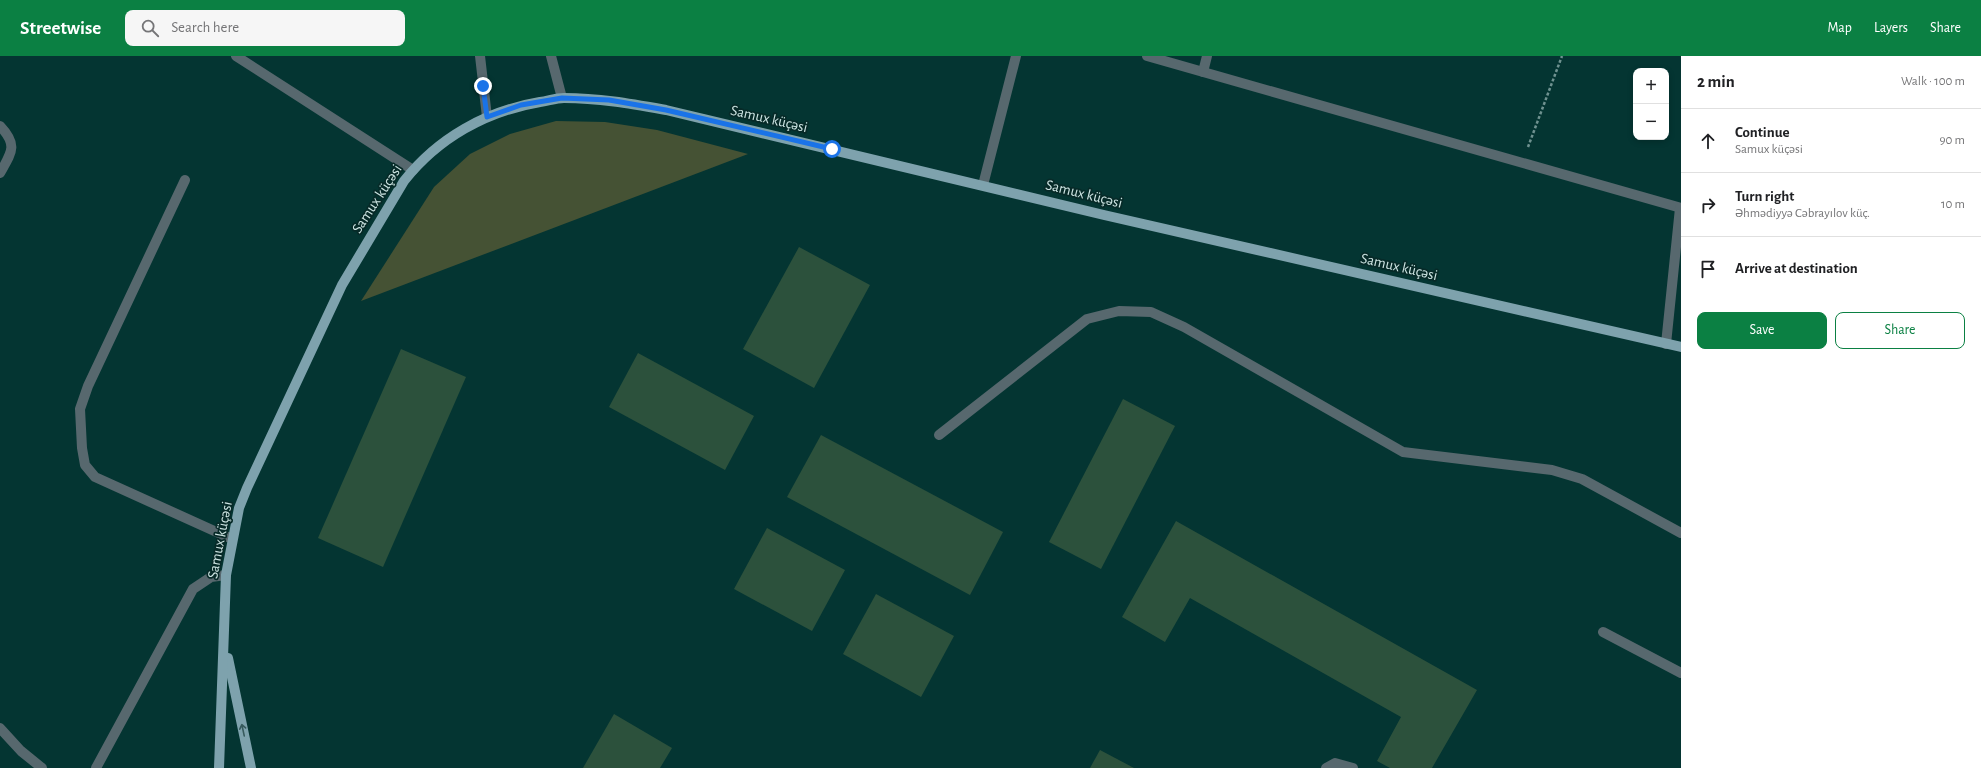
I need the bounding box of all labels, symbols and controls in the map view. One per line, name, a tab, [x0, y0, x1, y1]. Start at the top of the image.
search box	[125, 10, 405, 46]
icon: search	[139, 17, 161, 39]
text: Streetwise	[20, 19, 101, 38]
text: Search here	[171, 20, 239, 35]
text: Map	[1827, 21, 1852, 35]
text: Layers	[1874, 21, 1908, 35]
text: Share	[1930, 21, 1961, 35]
map controls	[1633, 68, 1669, 140]
button: +	[1633, 68, 1669, 104]
text: 2 min	[1697, 73, 1735, 90]
text: Walk · 100 m	[1901, 75, 1965, 88]
route end	[474, 77, 492, 95]
street label: Samux küçəsi	[729, 103, 809, 135]
button: −	[1633, 104, 1669, 140]
text: Continue	[1735, 125, 1790, 140]
icon: ahead	[1697, 130, 1719, 152]
text: 90 m	[1939, 134, 1965, 147]
route start	[823, 140, 841, 158]
text: Samux küçəsi	[1735, 143, 1803, 156]
street label: Samux küçəsi	[349, 162, 405, 236]
street label: Samux küçəsi	[1044, 177, 1124, 211]
text: Turn right	[1735, 189, 1794, 204]
icon: right	[1697, 194, 1719, 216]
text: 10 m	[1941, 198, 1965, 211]
text: Əhmədiyyə Cəbrayılov küç.	[1735, 207, 1870, 220]
street label: Samux küçəsi	[1359, 251, 1439, 283]
icon: arrive	[1697, 258, 1719, 280]
text: Arrive at destination	[1735, 261, 1858, 276]
button: Save	[1697, 312, 1827, 349]
button: Share	[1835, 312, 1965, 349]
street label: Samux küçəsi	[205, 500, 235, 580]
one-way arrow	[239, 724, 247, 737]

